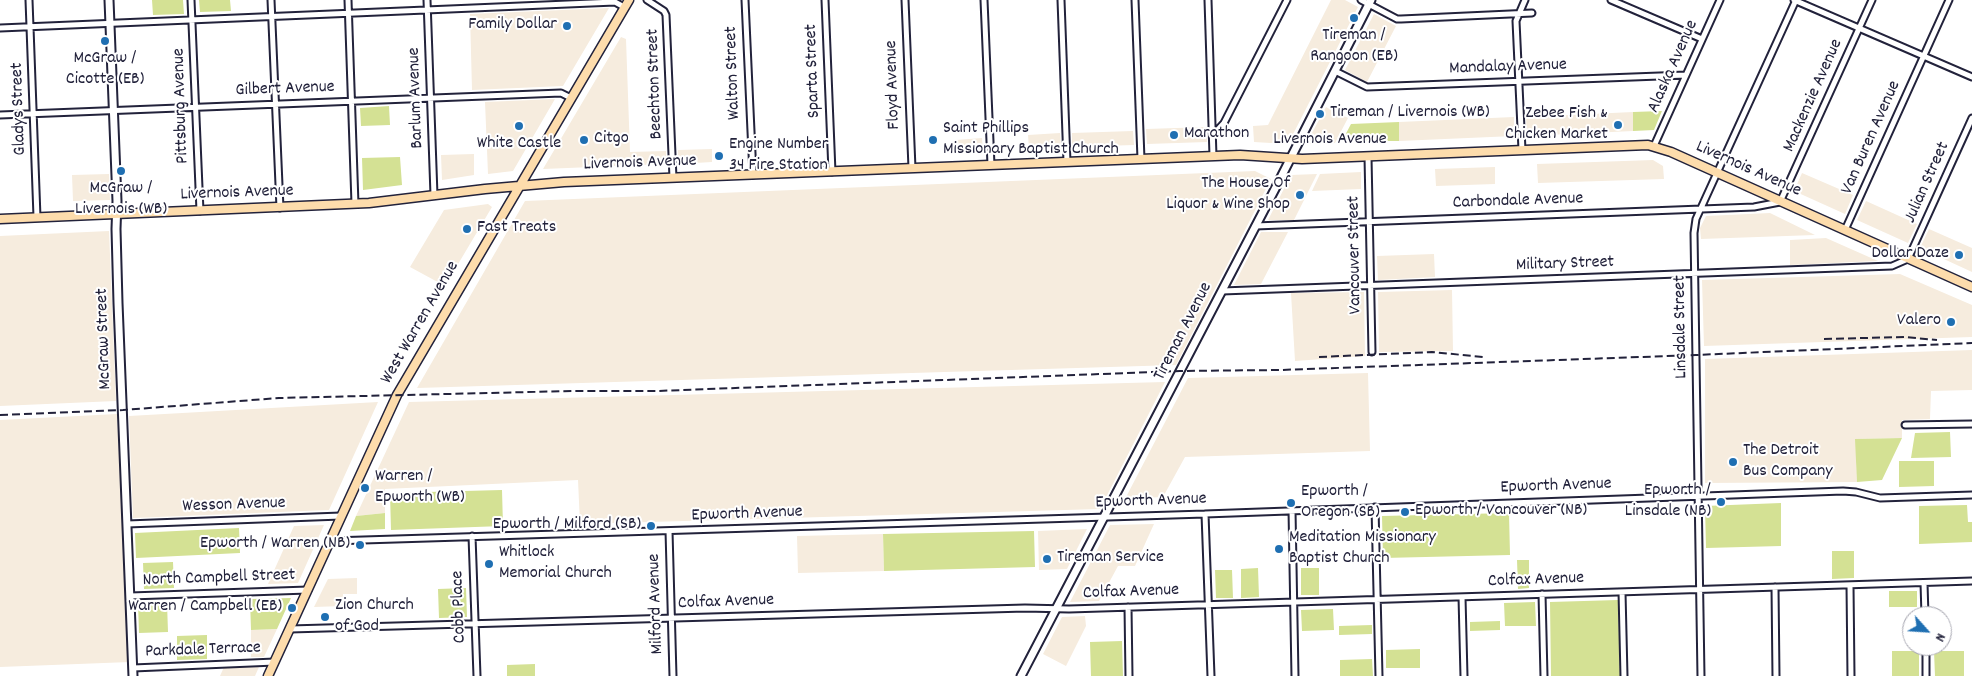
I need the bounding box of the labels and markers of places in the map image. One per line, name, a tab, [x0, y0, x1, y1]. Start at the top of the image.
marker: Tireman / Rangoon (EB)	[1348, 12, 1360, 24]
place label: Family Dollar	[468, 15, 557, 37]
marker: Family Dollar	[561, 20, 573, 32]
place label: Tireman / Rangoon (EB)	[1310, 26, 1398, 68]
marker: McGraw / Cicotte (EB)	[99, 35, 111, 47]
place label: McGraw / Cicotte (EB)	[66, 49, 144, 92]
place label: Tireman / Livernois (WB)	[1330, 103, 1490, 125]
place label: Zebee Fish & Chicken Market	[1505, 104, 1608, 146]
marker: Tireman / Livernois (WB)	[1314, 108, 1326, 120]
place label: Saint Phillips Missionary Baptist Church	[943, 119, 1119, 162]
marker: Zebee Fish & Chicken Market	[1612, 119, 1624, 131]
marker: White Castle	[513, 120, 525, 132]
place label: Marathon	[1184, 124, 1249, 146]
place label: Citgo	[594, 129, 629, 151]
marker: Marathon	[1168, 129, 1180, 141]
place label: White Castle	[477, 134, 561, 156]
marker: Citgo	[578, 134, 590, 146]
marker: Saint Phillips Missionary Baptist Church	[927, 134, 939, 146]
place label: Engine Number 34 Fire Station	[729, 135, 828, 178]
marker: Engine Number 34 Fire Station	[713, 150, 725, 162]
marker: McGraw / Livernois (WB)	[115, 165, 127, 177]
place label: The House Of Liquor & Wine Shop	[1166, 174, 1290, 216]
place label: McGraw / Livernois (WB)	[75, 179, 167, 222]
marker: The House Of Liquor & Wine Shop	[1294, 189, 1306, 201]
place label: Fast Treats	[477, 218, 556, 240]
marker: Fast Treats	[461, 223, 473, 235]
place label: Dollar Daze	[1871, 244, 1949, 266]
marker: Dollar Daze	[1953, 249, 1965, 261]
place label: Valero	[1897, 311, 1941, 333]
marker: Valero	[1945, 316, 1957, 328]
place label: The Detroit Bus Company	[1743, 441, 1833, 484]
marker: The Detroit Bus Company	[1727, 456, 1739, 468]
place label: Warren / Epworth (WB)	[375, 467, 465, 509]
place label: Epworth / Linsdale (NB)	[1625, 481, 1711, 524]
marker: Warren / Epworth (WB)	[359, 482, 371, 494]
place label: Epworth / Oregon (SB)	[1301, 482, 1380, 524]
marker: Epworth / Linsdale (NB)	[1715, 496, 1727, 508]
marker: Epworth / Oregon (SB)	[1285, 497, 1297, 509]
place label: Epworth / Vancouver (NB)	[1415, 501, 1587, 523]
marker: Epworth / Vancouver (NB)	[1399, 506, 1411, 518]
place label: Epworth / Milford (SB)	[493, 515, 641, 537]
marker: Epworth / Milford (SB)	[645, 520, 657, 532]
place label: Meditation Missionary Baptist Church	[1289, 528, 1436, 570]
place label: Epworth / Warren (NB)	[200, 534, 350, 556]
marker: Epworth / Warren (NB)	[354, 539, 366, 551]
place label: Whitlock Memorial Church	[499, 543, 612, 586]
marker: Meditation Missionary Baptist Church	[1273, 543, 1285, 555]
place label: Tireman Service	[1057, 548, 1164, 570]
marker: Tireman Service	[1041, 553, 1053, 565]
marker: Whitlock Memorial Church	[483, 558, 495, 570]
place label: Zion Church of God	[335, 596, 414, 638]
place label: Warren / Campbell (EB)	[128, 597, 282, 619]
marker: Warren / Campbell (EB)	[286, 602, 298, 614]
marker: Zion Church of God	[319, 611, 331, 623]

